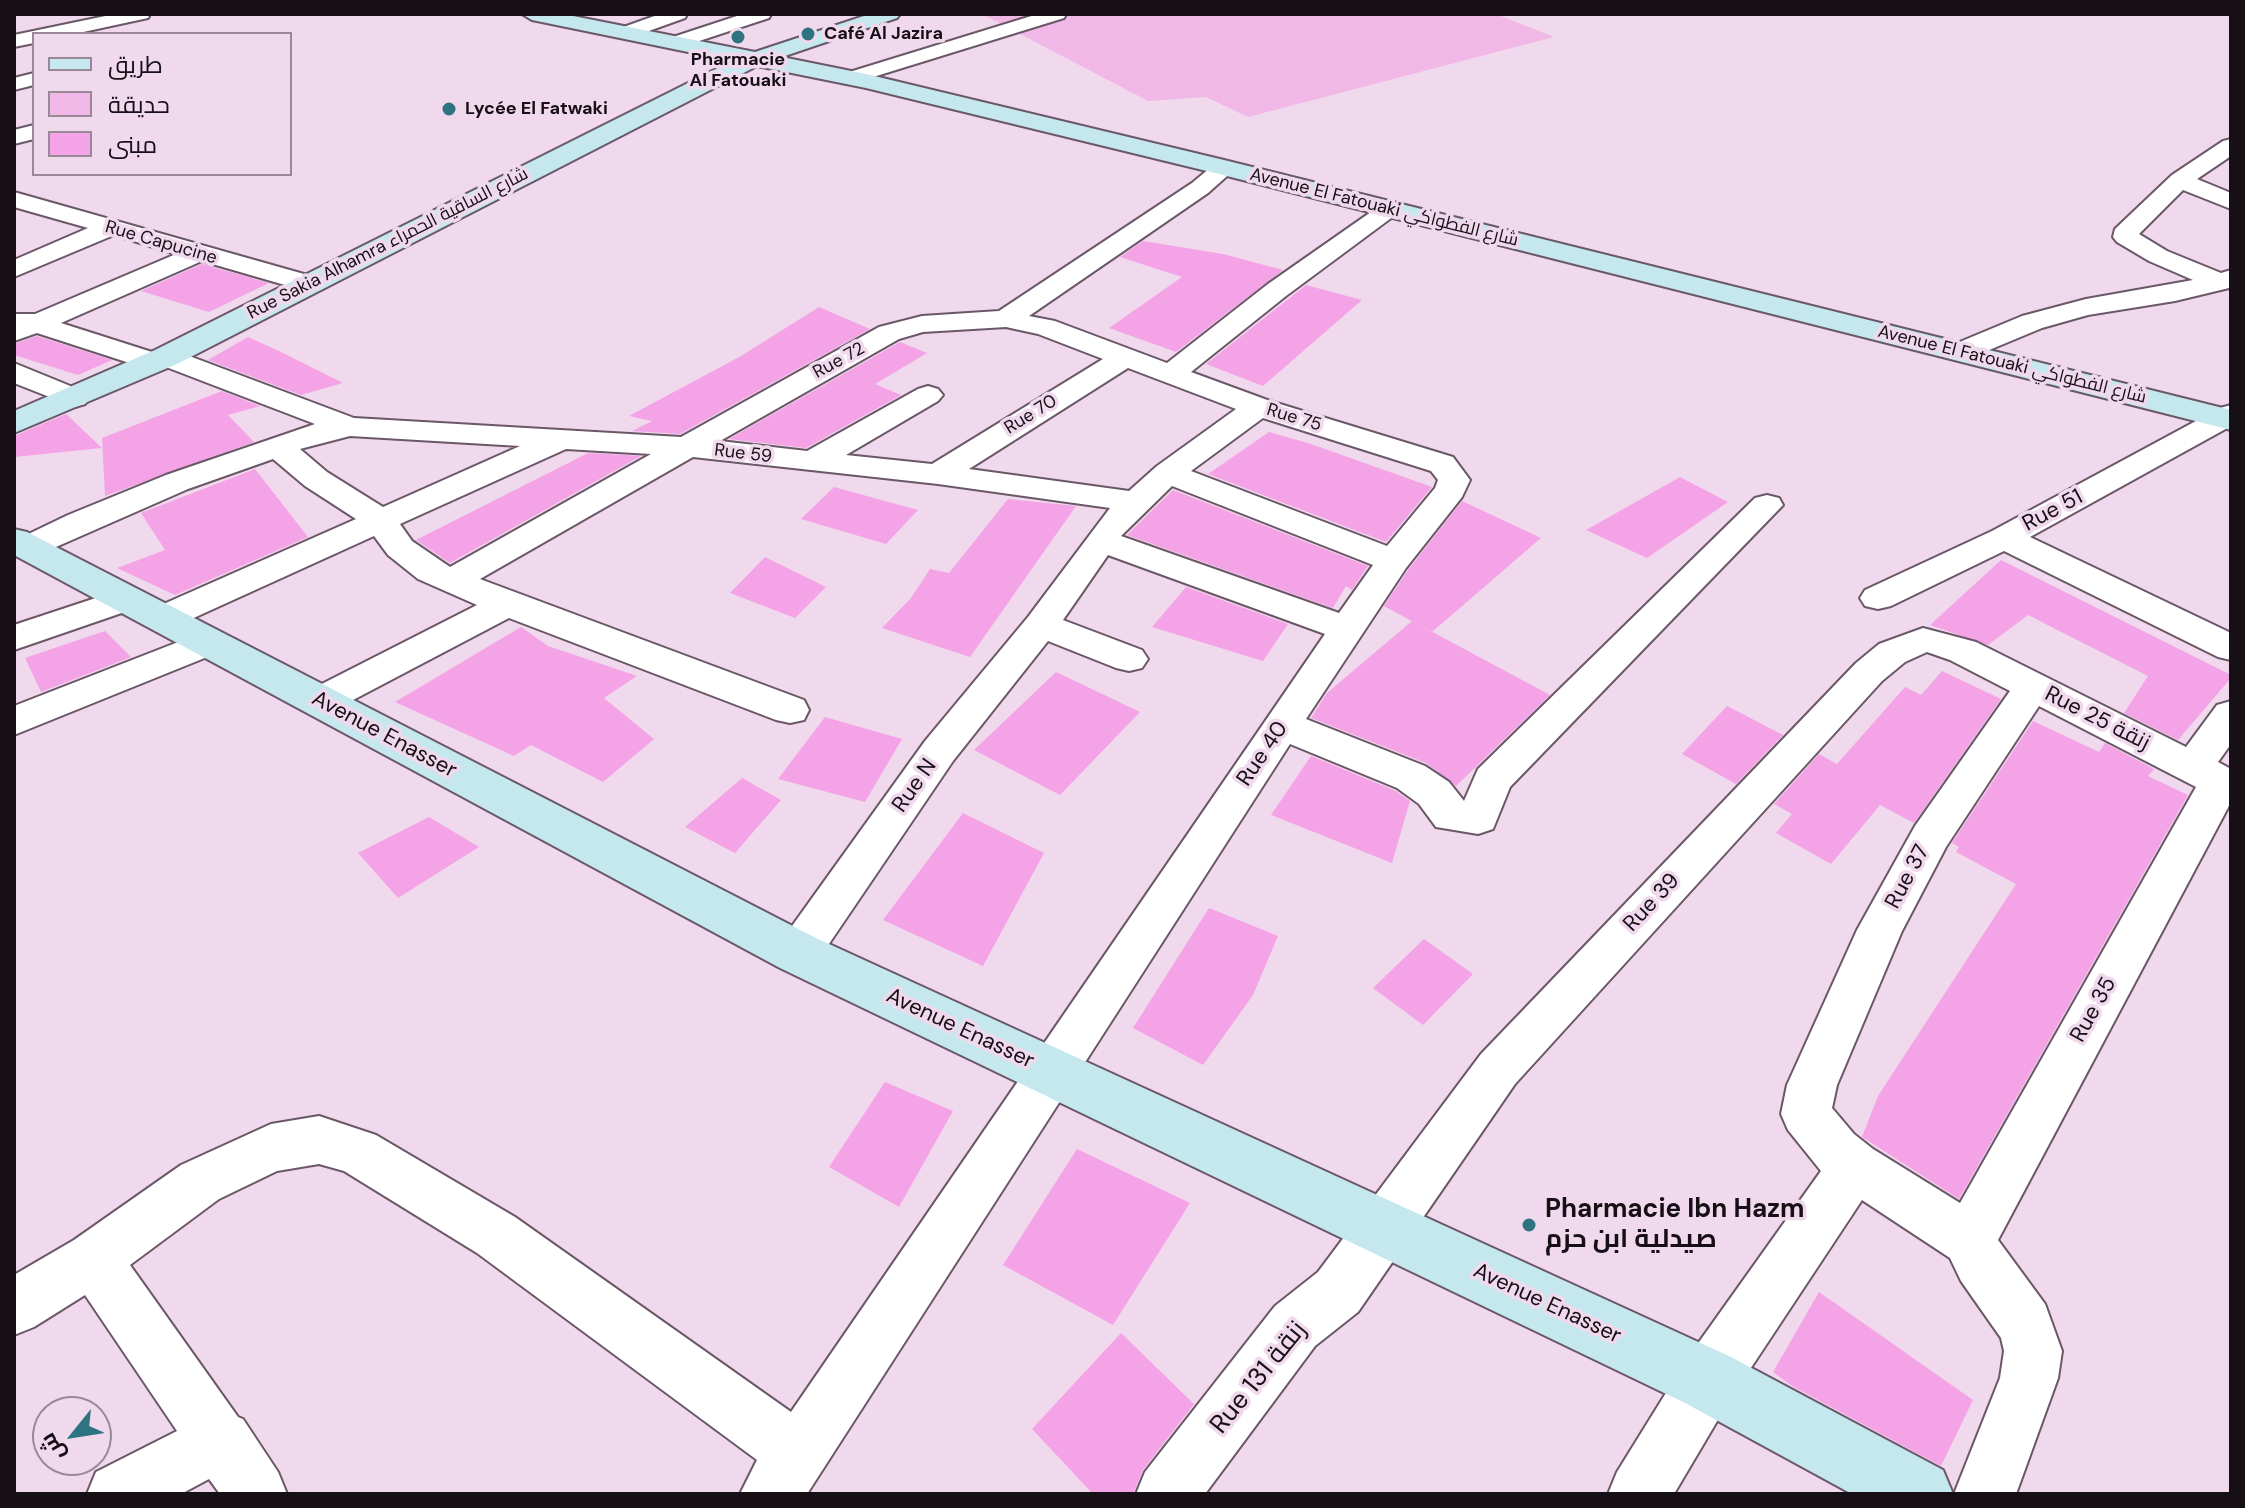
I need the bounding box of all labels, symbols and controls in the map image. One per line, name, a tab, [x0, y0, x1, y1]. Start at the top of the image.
place label: Café Al Jazira	[824, 23, 943, 45]
marker: Café Al Jazira	[799, 25, 817, 43]
marker: Pharmacie Al Fatouaki	[729, 28, 747, 46]
legend	[32, 32, 292, 176]
text: طريق	[108, 49, 163, 80]
place label: Pharmacie Al Fatouaki	[690, 49, 786, 92]
text: حديقة	[108, 89, 170, 120]
place label: Lycée El Fatwaki	[465, 98, 608, 120]
marker: Lycée El Fatwaki	[440, 100, 458, 118]
text: مبنى	[108, 129, 157, 160]
street label: Rue Sakia Alhamra شارع الساقية الحمراء	[244, 164, 532, 324]
street label: Avenue El Fatouaki شارع الفطواكي	[1247, 164, 1521, 252]
street label: Rue Capucine	[103, 217, 219, 269]
street label: Avenue El Fatouaki شارع الفطواكي	[1875, 321, 2149, 409]
street label: Rue 72	[809, 338, 869, 384]
street label: Rue 70	[1001, 391, 1061, 439]
street label: Rue 75	[1264, 399, 1324, 437]
street label: Rue 59	[713, 440, 773, 468]
street label: Rue 51	[2018, 484, 2088, 538]
street label: Rue 25 زنقة	[2040, 681, 2154, 757]
street label: Avenue Enasser	[307, 686, 461, 784]
street label: Rue 40	[1232, 717, 1294, 791]
street label: Rue N	[887, 754, 943, 818]
street label: Rue 37	[1880, 841, 1936, 913]
street label: Rue 39	[1618, 868, 1686, 938]
street label: Rue 35	[2065, 973, 2123, 1047]
street label: Avenue Enasser	[882, 983, 1038, 1075]
place label: Pharmacie Ibn Hazm صيدلية ابن حزم	[1545, 1194, 1805, 1256]
marker: Pharmacie Ibn Hazm صيدلية ابن حزم	[1520, 1216, 1538, 1234]
street label: Avenue Enasser	[1469, 1258, 1625, 1350]
street label: Rue 131 زنقة	[1204, 1316, 1314, 1440]
north arrow	[32, 1396, 112, 1476]
text: ش	[33, 1428, 72, 1467]

